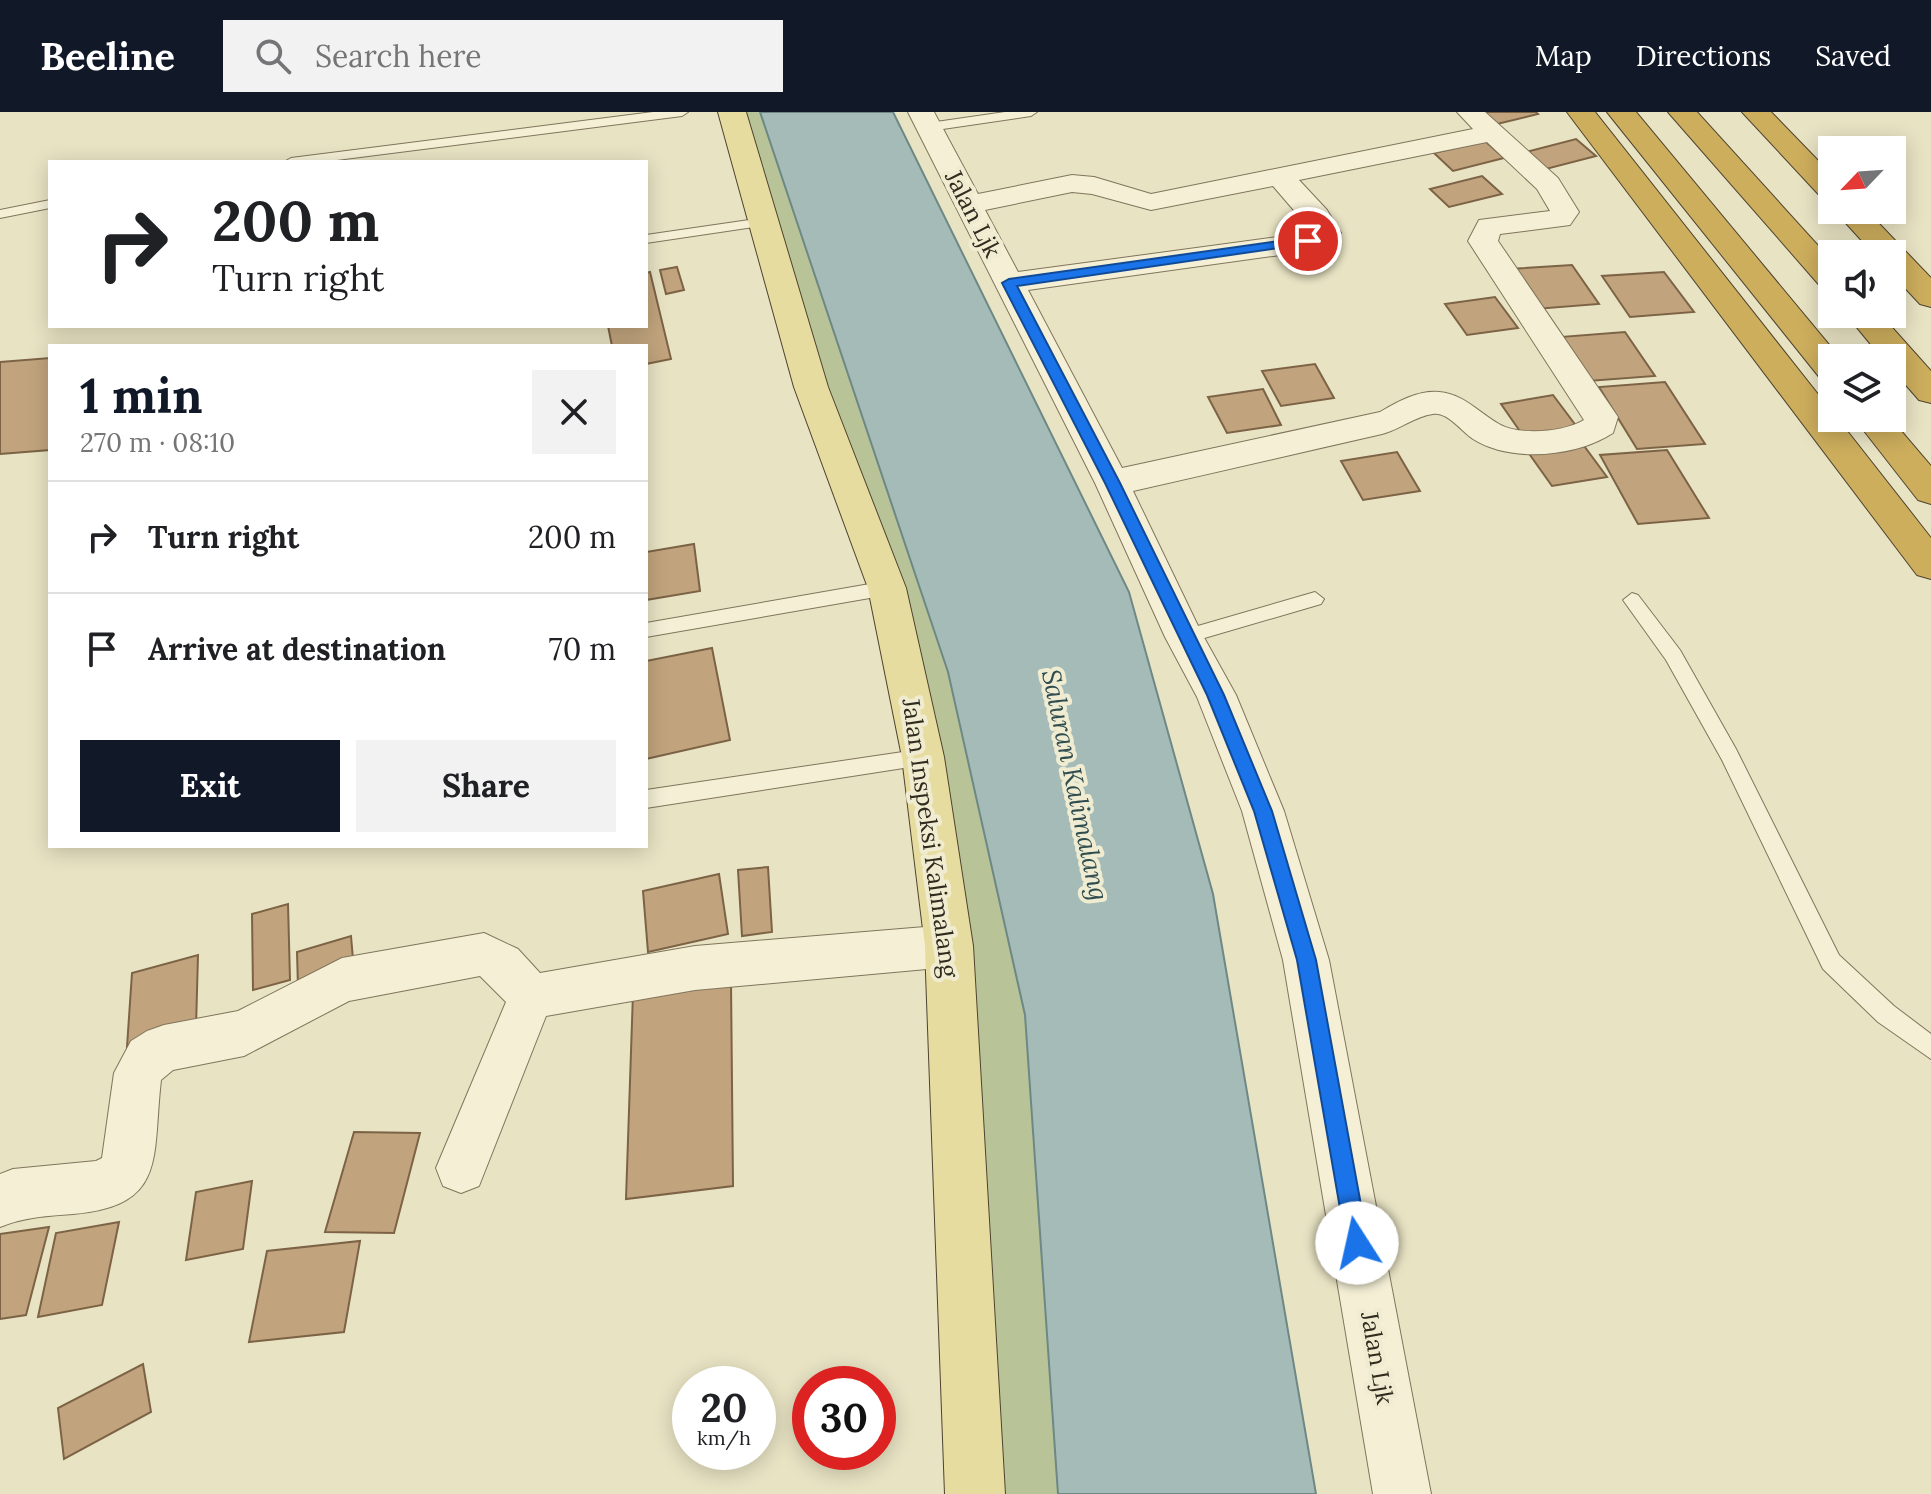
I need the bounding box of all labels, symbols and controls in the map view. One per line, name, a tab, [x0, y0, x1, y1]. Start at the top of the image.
search box	[223, 20, 783, 92]
text: Beeline	[40, 32, 175, 80]
icon: search	[251, 34, 295, 78]
text: Search here	[315, 37, 482, 75]
text: Map	[1535, 38, 1592, 74]
text: Directions	[1636, 38, 1771, 74]
text: Saved	[1815, 38, 1891, 74]
north arrow	[1818, 136, 1906, 224]
map controls	[1818, 136, 1906, 432]
street label: Jalan Ljk	[938, 164, 1009, 263]
text: 200 m	[212, 185, 379, 256]
icon: right	[80, 192, 184, 296]
pin	[1274, 207, 1342, 275]
icon: arrive	[1286, 219, 1330, 263]
button: sound	[1818, 240, 1906, 328]
text: Turn right	[212, 255, 385, 301]
button: layers	[1818, 344, 1906, 432]
text: 1 min	[80, 365, 203, 426]
button: close	[532, 370, 616, 454]
text: 270 m · 08:10	[80, 426, 235, 459]
icon: right	[80, 515, 124, 559]
text: Turn right	[148, 518, 299, 556]
text: 200 m	[528, 518, 616, 556]
icon: arrive	[80, 627, 124, 671]
text: Arrive at destination	[148, 630, 446, 668]
text: 70 m	[549, 630, 616, 668]
water label: Saluran Kalimalang	[1035, 666, 1116, 903]
street label: Jalan Inspeksi Kalimalang	[895, 695, 966, 980]
button: Exit	[80, 740, 340, 832]
button: Share	[356, 740, 616, 832]
position arrow	[1315, 1201, 1399, 1285]
street label: Jalan Ljk	[1354, 1308, 1401, 1407]
speed limit sign: 30	[792, 1366, 896, 1470]
text: 20	[701, 1382, 747, 1433]
text: km/h	[697, 1425, 751, 1450]

